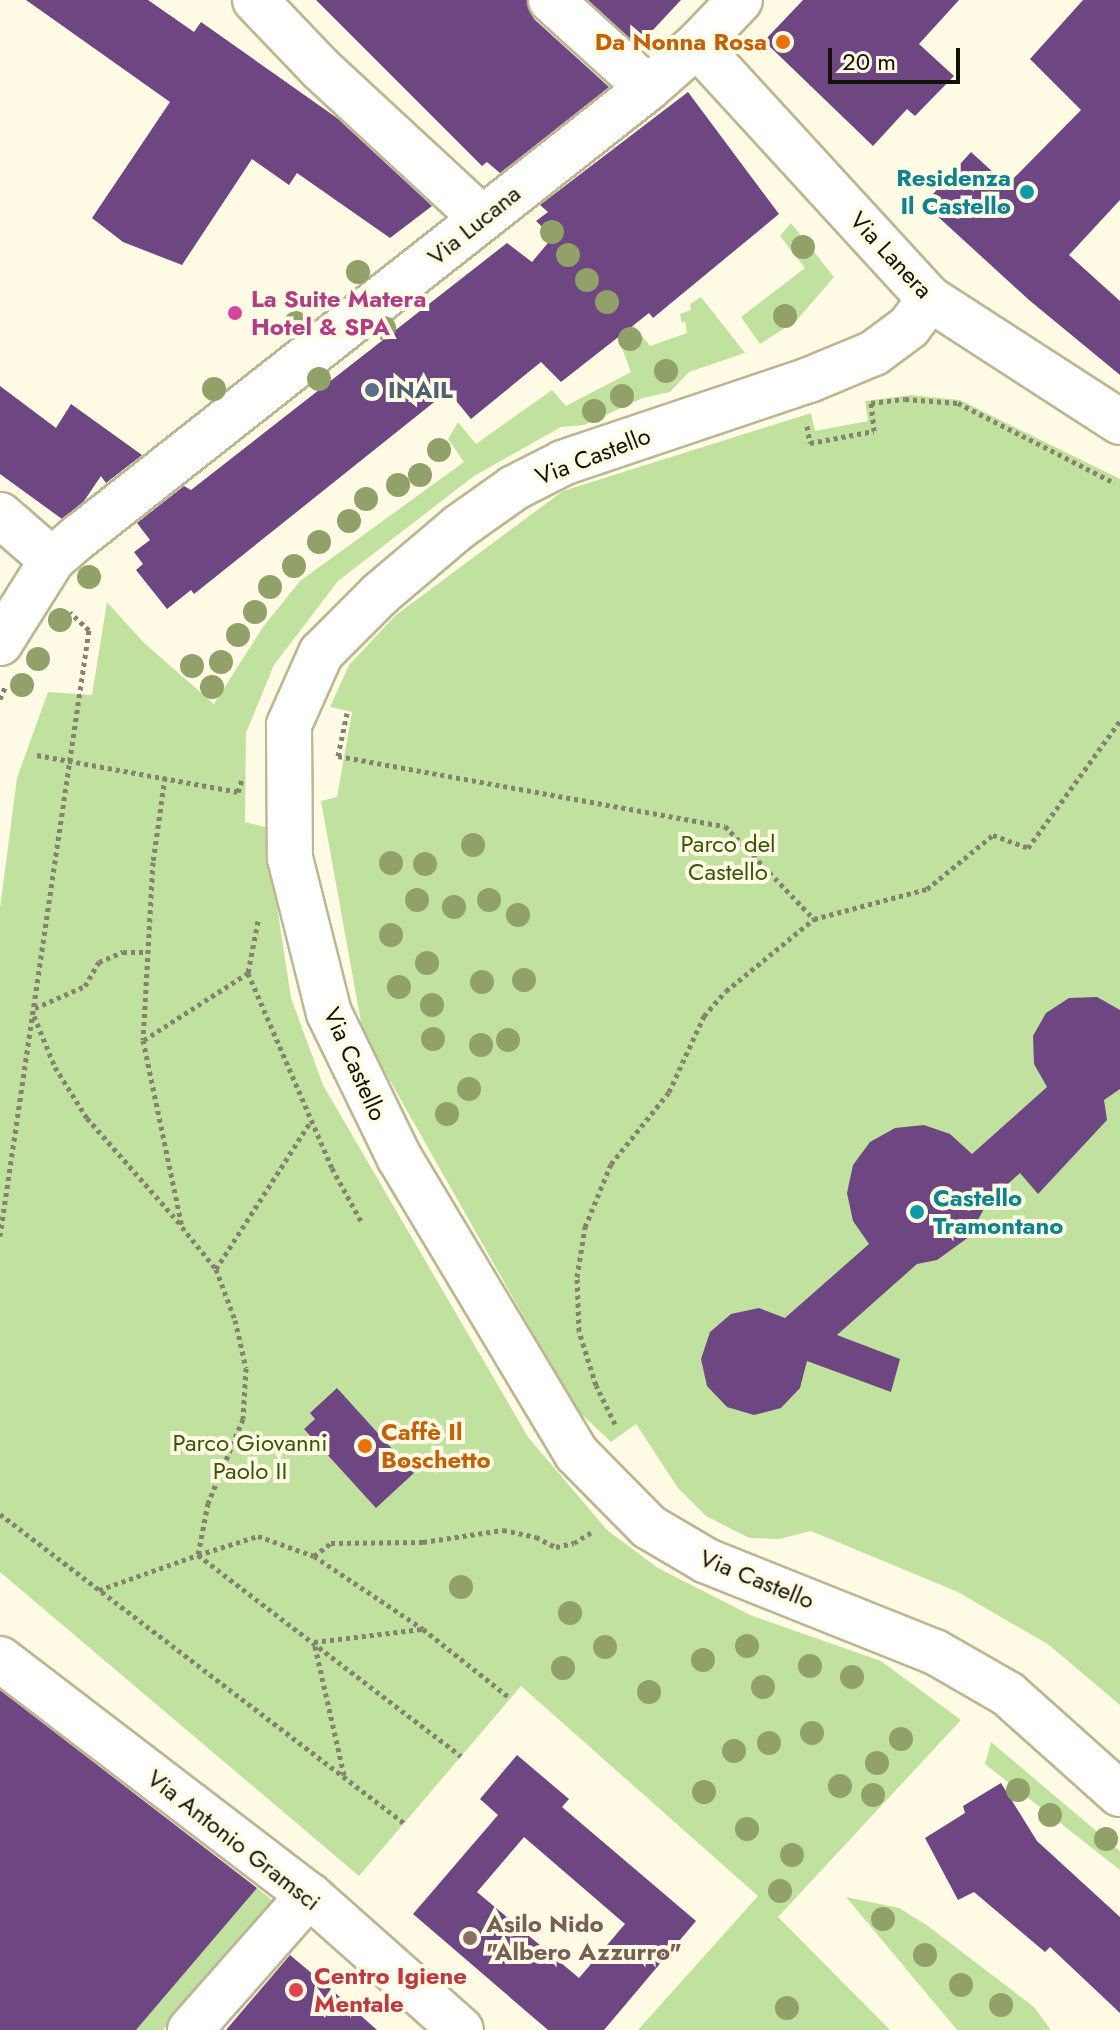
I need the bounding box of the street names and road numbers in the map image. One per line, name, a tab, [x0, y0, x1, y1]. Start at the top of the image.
street label: Via Lucana	[422, 179, 526, 271]
street label: Via Lanera	[844, 206, 938, 304]
street label: Via Castello	[531, 421, 655, 491]
street label: Via Castello	[317, 1003, 393, 1125]
street label: Via Castello	[696, 1543, 818, 1615]
street label: Via Antonio Gramsci	[142, 1763, 326, 1917]

